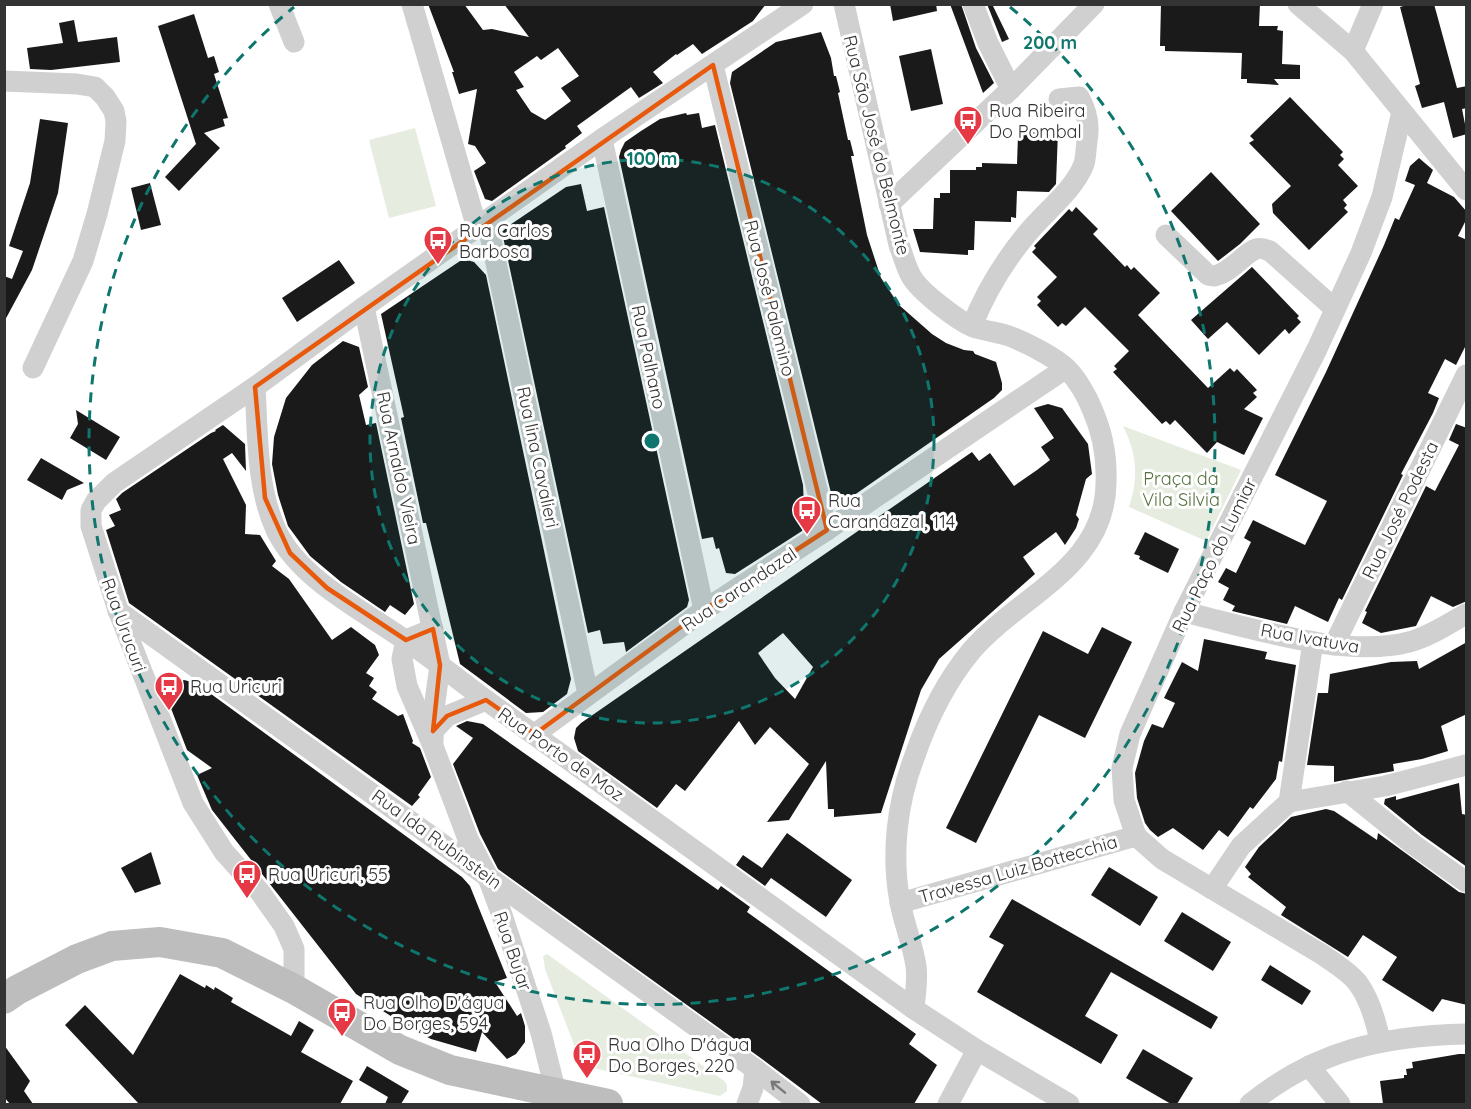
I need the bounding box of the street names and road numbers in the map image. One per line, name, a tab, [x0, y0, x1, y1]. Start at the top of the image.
street label: Rua São José do Belmonte	[839, 33, 915, 257]
street label: Rua José Palomino	[739, 217, 801, 379]
street label: Rua Palhano	[627, 303, 671, 411]
street label: Rua lina Cavalieri	[512, 384, 564, 530]
street label: Rua Arnaldo Vieira	[372, 389, 426, 547]
street label: Rua José Podesta	[1357, 437, 1443, 583]
street label: Rua Paço do Lumiar	[1167, 474, 1261, 636]
street label: Rua Carandazal	[677, 542, 801, 636]
street label: Rua Urucuri	[96, 575, 152, 675]
street label: Rua Ivatuva	[1259, 618, 1361, 658]
street label: Rua Porto de Moz	[494, 702, 628, 806]
street label: Rua Ida Rubinstein	[367, 784, 507, 894]
street label: Travessa Luiz Bottecchia	[916, 830, 1120, 908]
street label: Rua Bujar	[489, 908, 537, 994]

